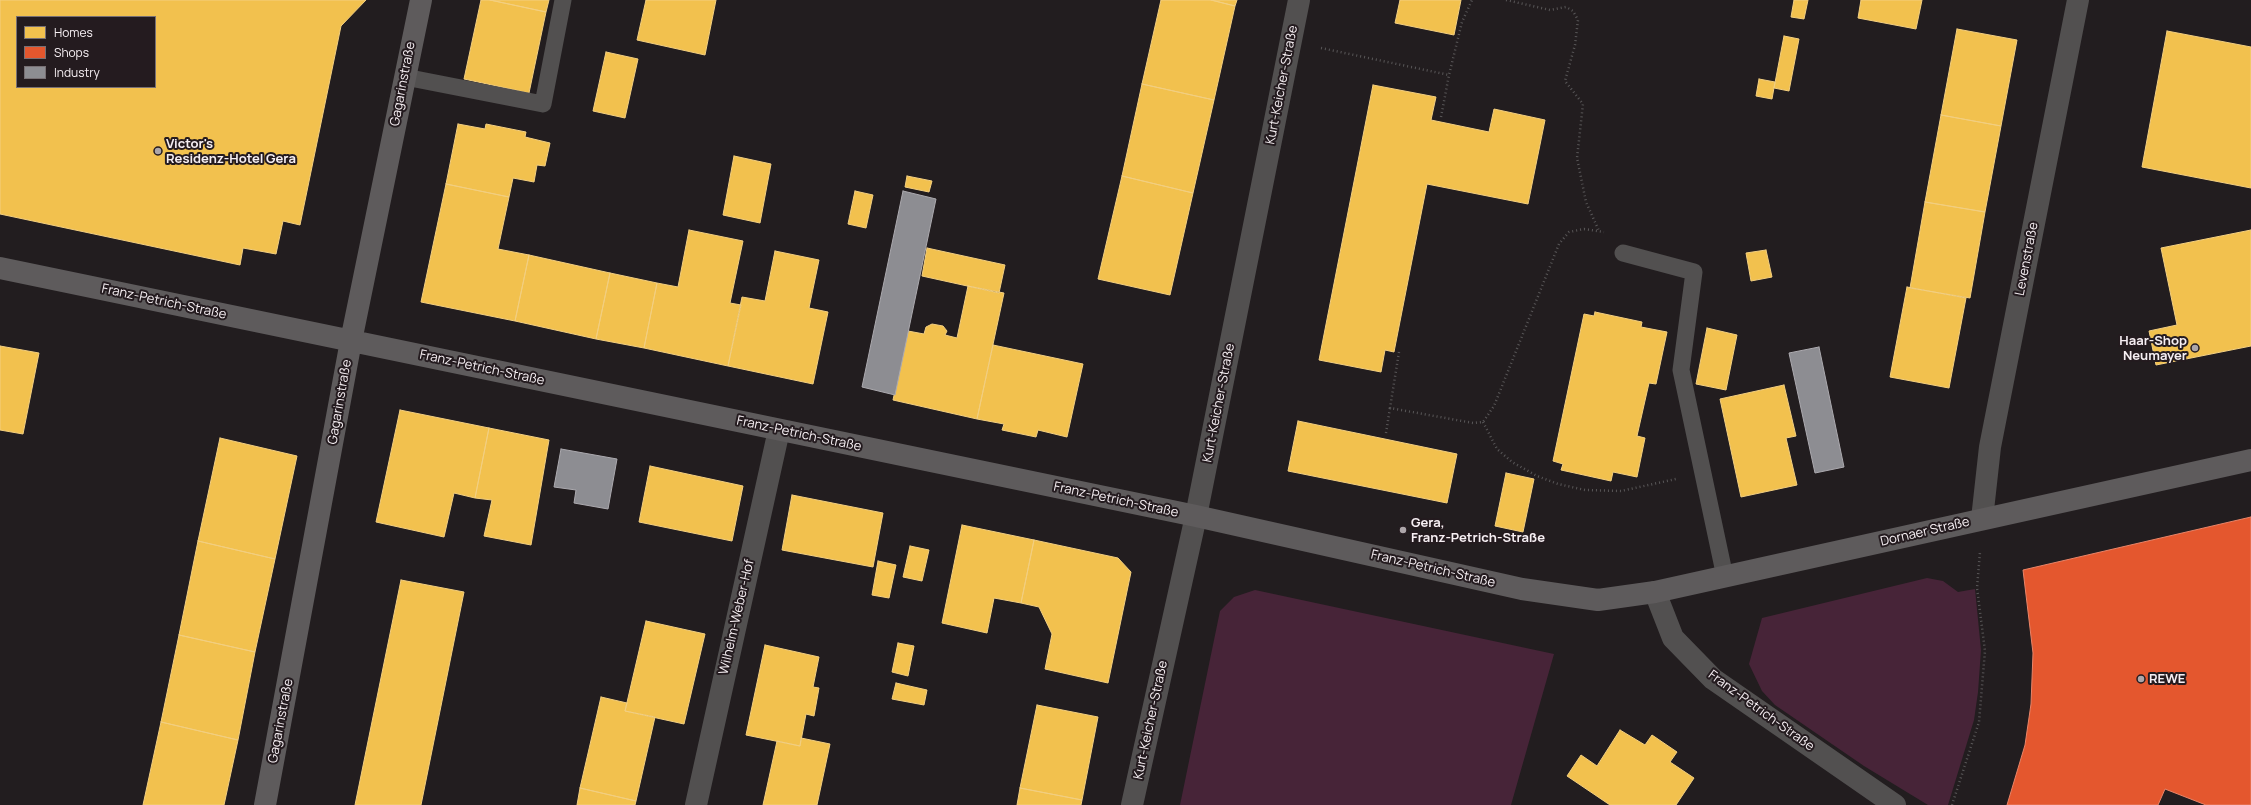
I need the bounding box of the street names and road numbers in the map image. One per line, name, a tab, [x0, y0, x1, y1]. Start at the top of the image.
street label: Kurt-Keicher-Straße	[1263, 24, 1301, 146]
street label: Gagarinstraße	[387, 40, 419, 128]
street label: Levenstraße	[2012, 221, 2042, 297]
street label: Franz-Petrich-Straße	[100, 281, 228, 323]
street label: Kurt-Keicher-Straße	[1200, 342, 1238, 464]
street label: Franz-Petrich-Straße	[418, 347, 546, 389]
street label: Gagarinstraße	[325, 358, 355, 446]
street label: Franz-Petrich-Straße	[735, 413, 863, 455]
street label: Franz-Petrich-Straße	[1052, 479, 1180, 521]
street label: Dornaer Straße	[1879, 514, 1971, 550]
street label: Franz-Petrich-Straße	[1369, 547, 1497, 591]
street label: Wilhelm-Weber-Hof	[716, 558, 758, 676]
street label: Kurt-Keicher-Straße	[1131, 659, 1171, 781]
street label: Franz-Petrich-Straße	[1705, 667, 1817, 755]
street label: Gagarinstraße	[265, 677, 297, 765]

